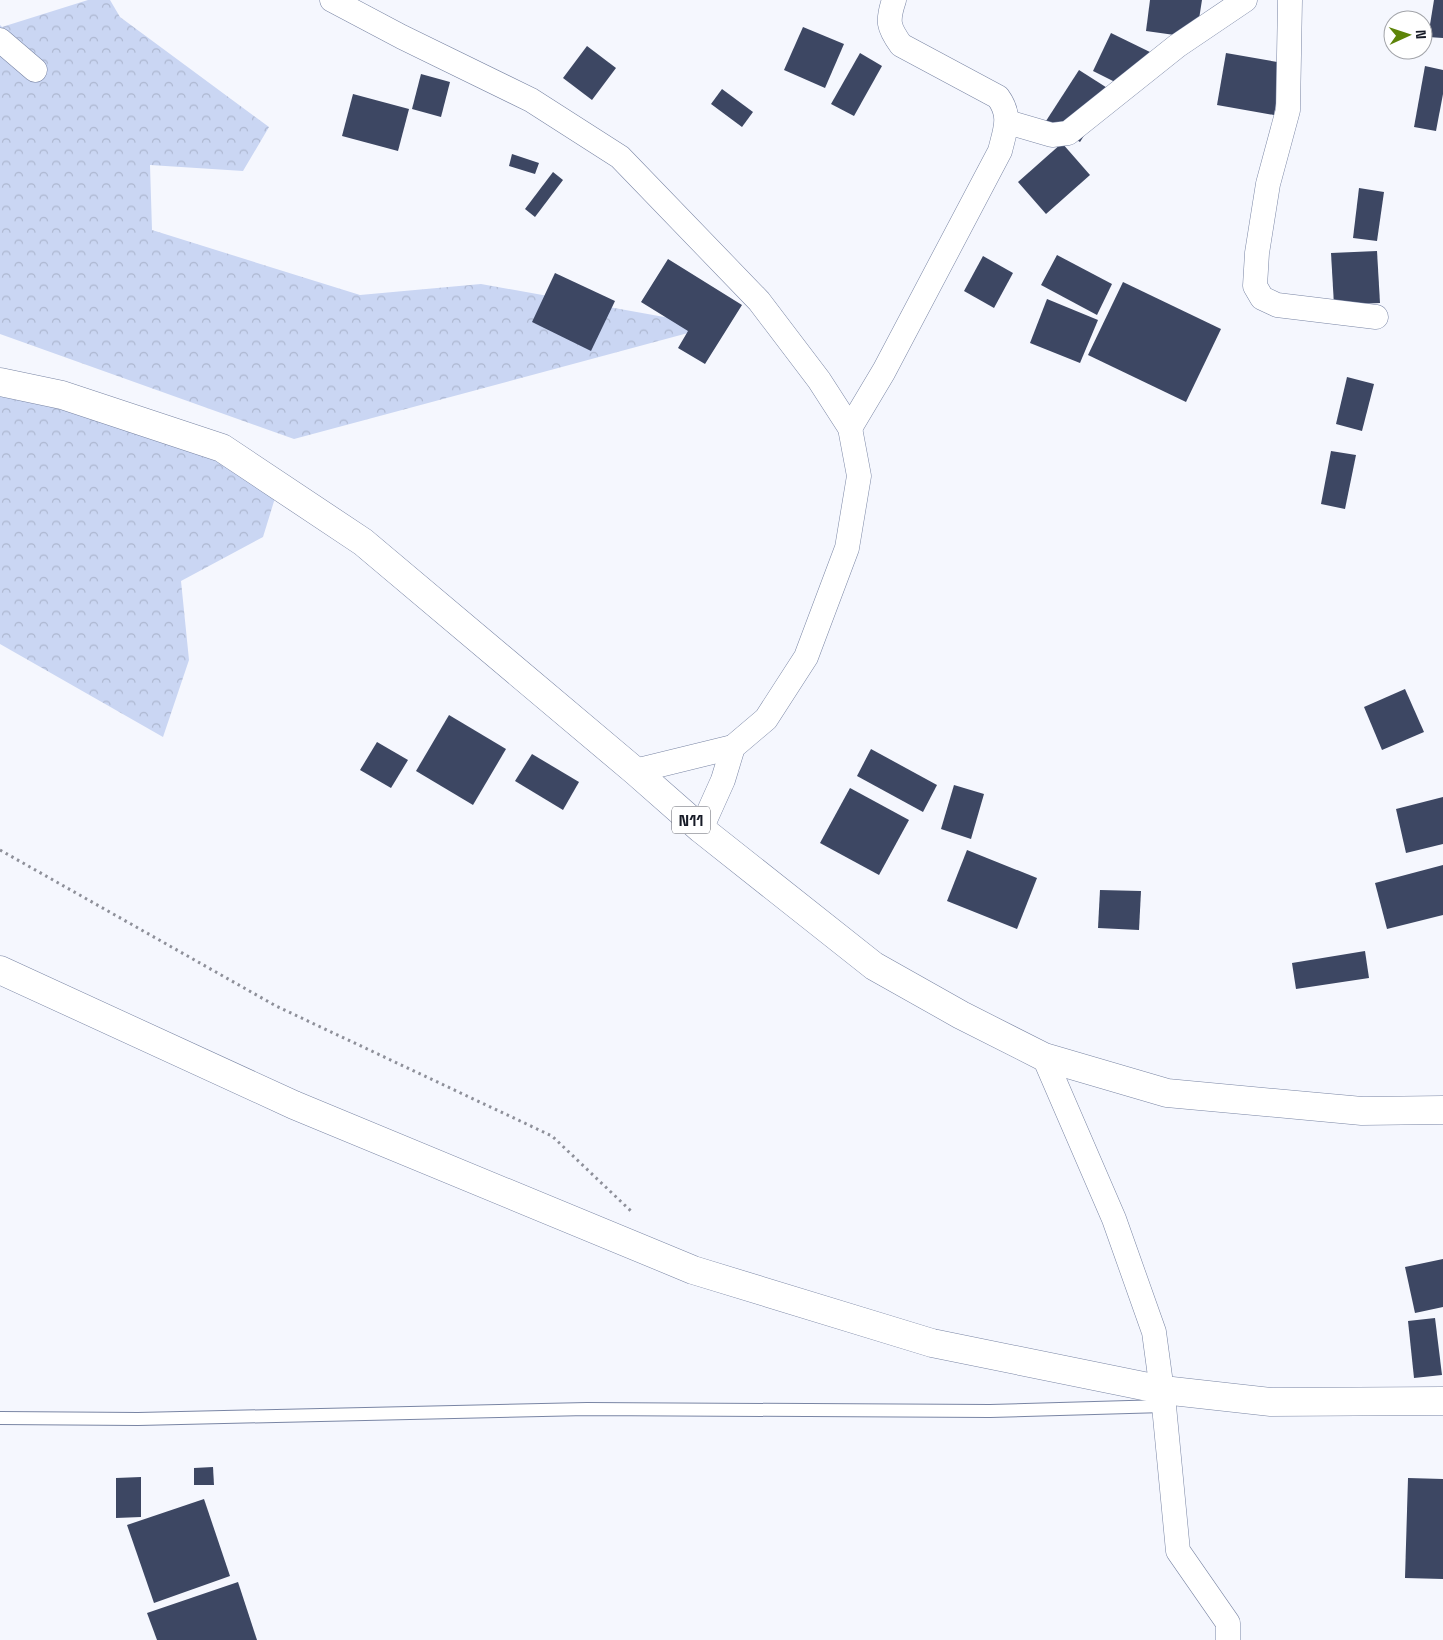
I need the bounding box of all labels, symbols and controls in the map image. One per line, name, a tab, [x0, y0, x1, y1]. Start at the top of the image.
north arrow	[1383, 10, 1433, 60]
text: N	[1412, 29, 1430, 39]
road number: N11	[672, 806, 710, 834]

